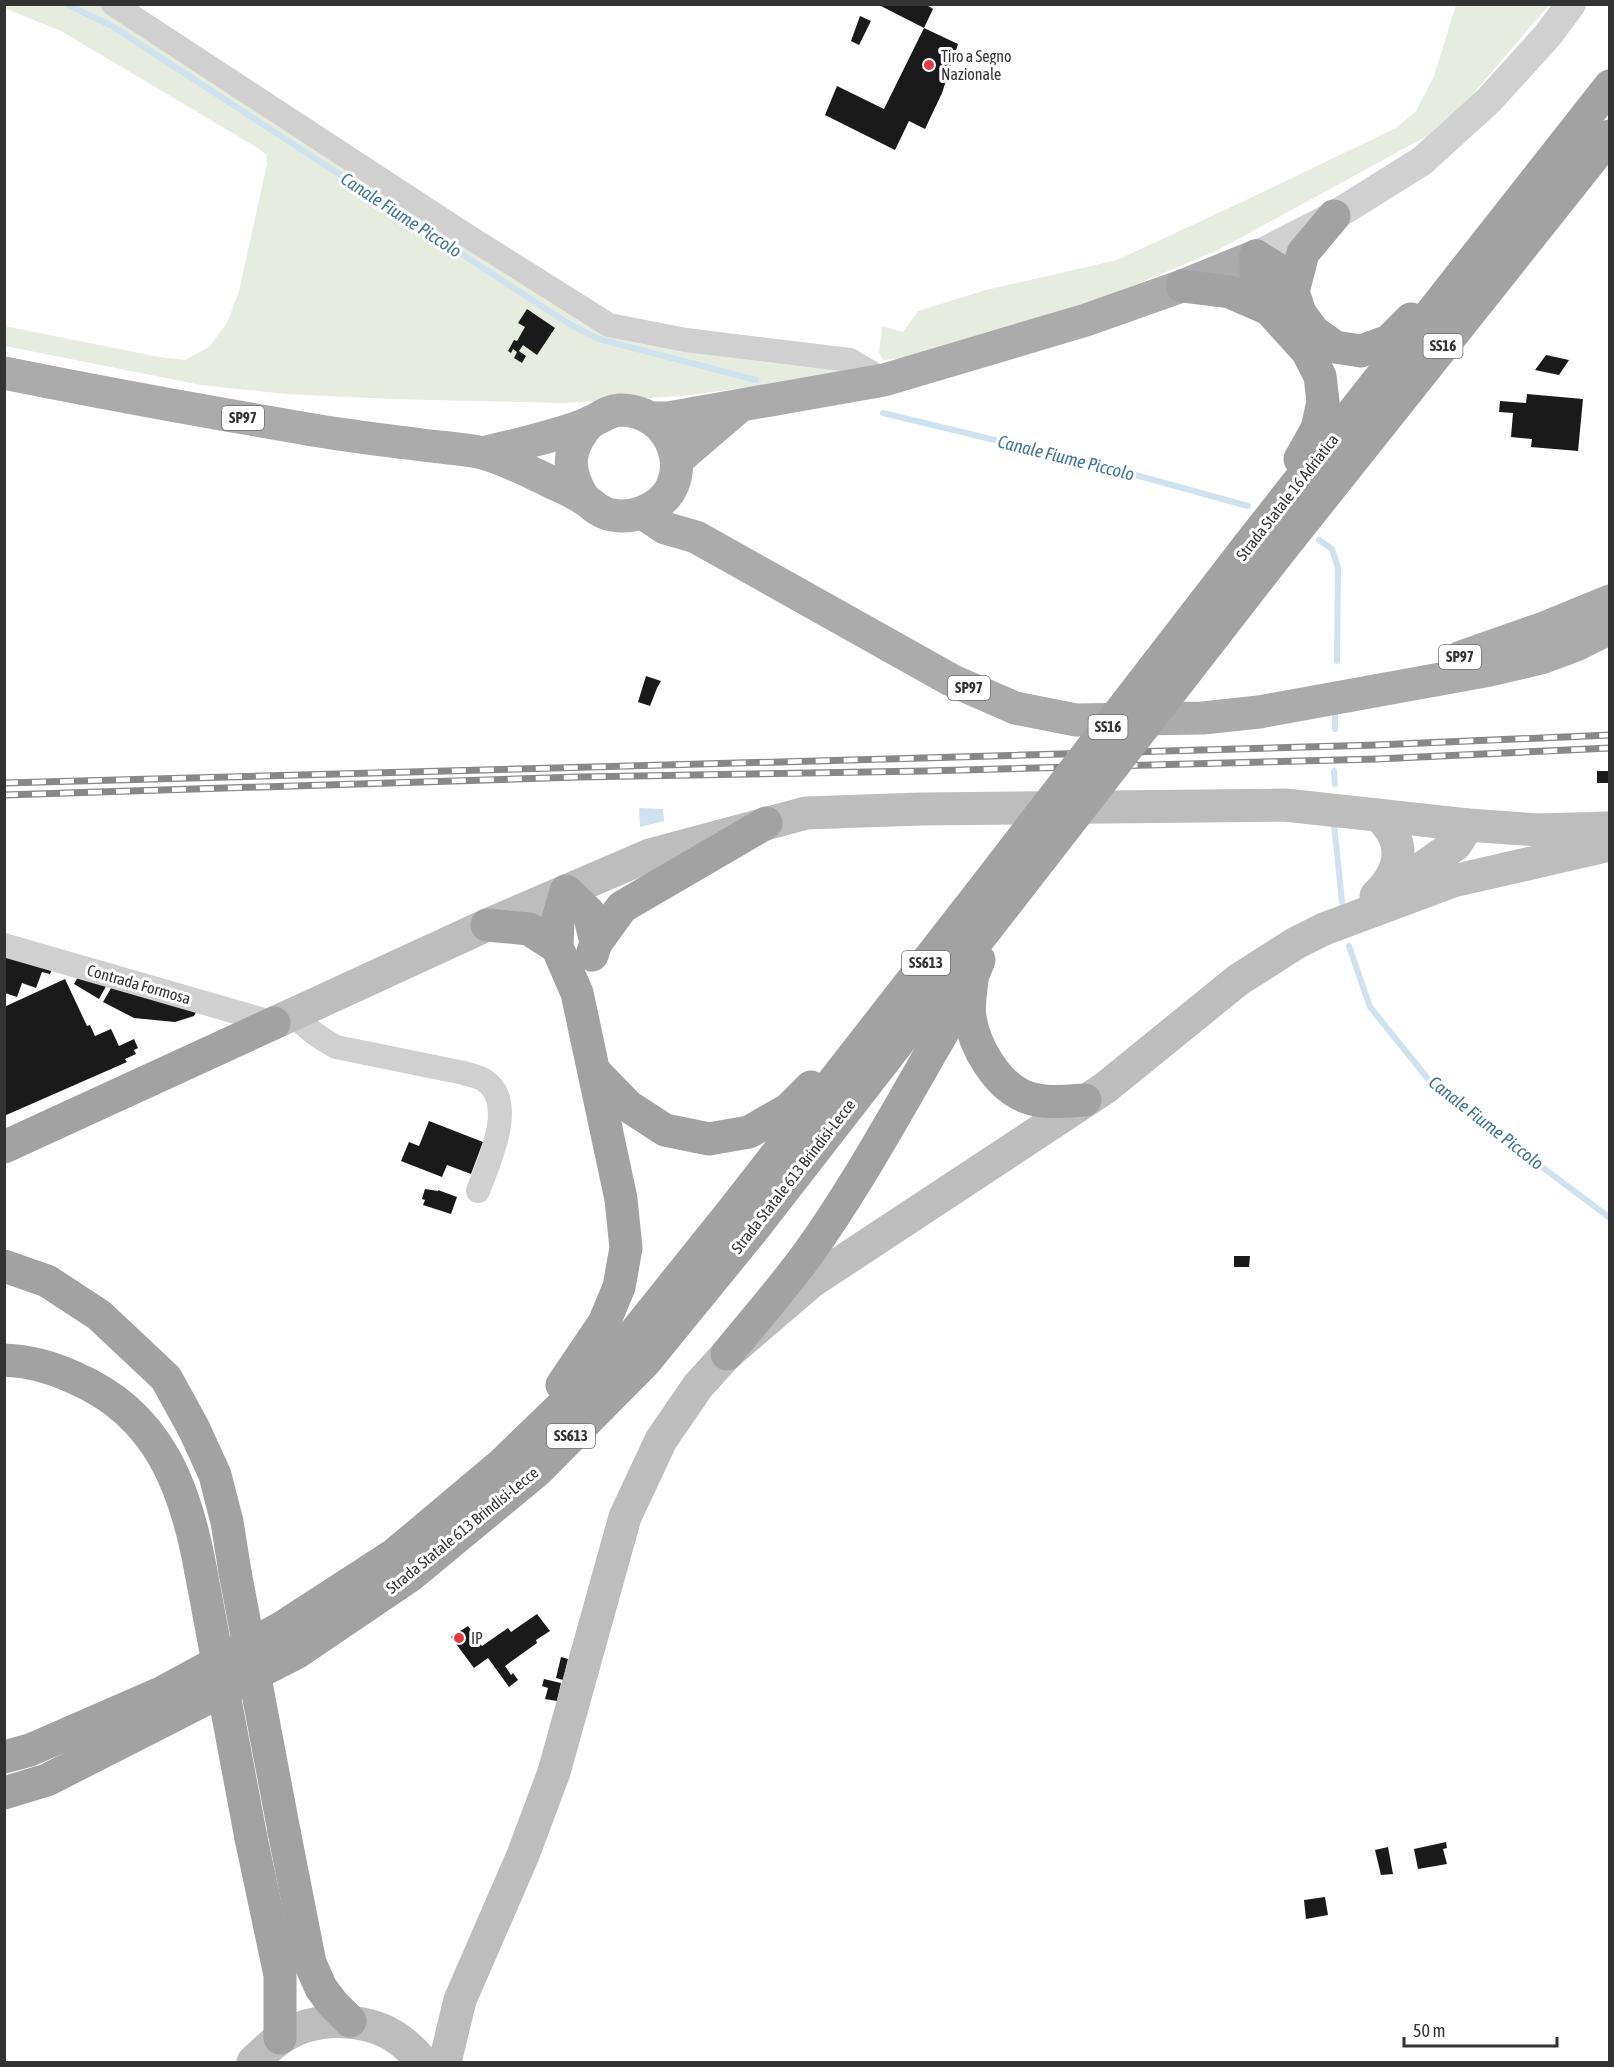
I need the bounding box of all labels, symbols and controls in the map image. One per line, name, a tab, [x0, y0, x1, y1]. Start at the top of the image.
place label: Tiro a Segno Nazionale	[941, 47, 1012, 83]
marker: Tiro a Segno Nazionale	[922, 58, 936, 72]
water label: Canale Fiume Piccolo	[337, 168, 466, 261]
road number: SS16	[1424, 334, 1462, 358]
road number: SP97	[222, 406, 264, 430]
water label: Canale Fiume Piccolo	[996, 430, 1136, 485]
street label: Strada Statale 16 Adriatica	[1232, 430, 1342, 564]
road number: SP97	[1439, 645, 1481, 669]
road number: SP97	[948, 676, 990, 700]
road number: SS16	[1088, 715, 1128, 739]
road number: SS613	[902, 951, 950, 975]
street label: Contrada Formosa	[85, 961, 193, 1007]
water label: Canale Fiume Piccolo	[1425, 1071, 1548, 1174]
street label: Strada Statale 613 Brindisi-Lecce	[727, 1095, 859, 1257]
road number: SS613	[547, 1424, 595, 1448]
street label: Strada Statale 613 Brindisi-Lecce	[382, 1463, 542, 1597]
place label: IP	[471, 1629, 483, 1647]
marker: IP	[452, 1631, 466, 1645]
scale bar	[1404, 2010, 1557, 2048]
text: 50 m	[1413, 2020, 1445, 2041]

